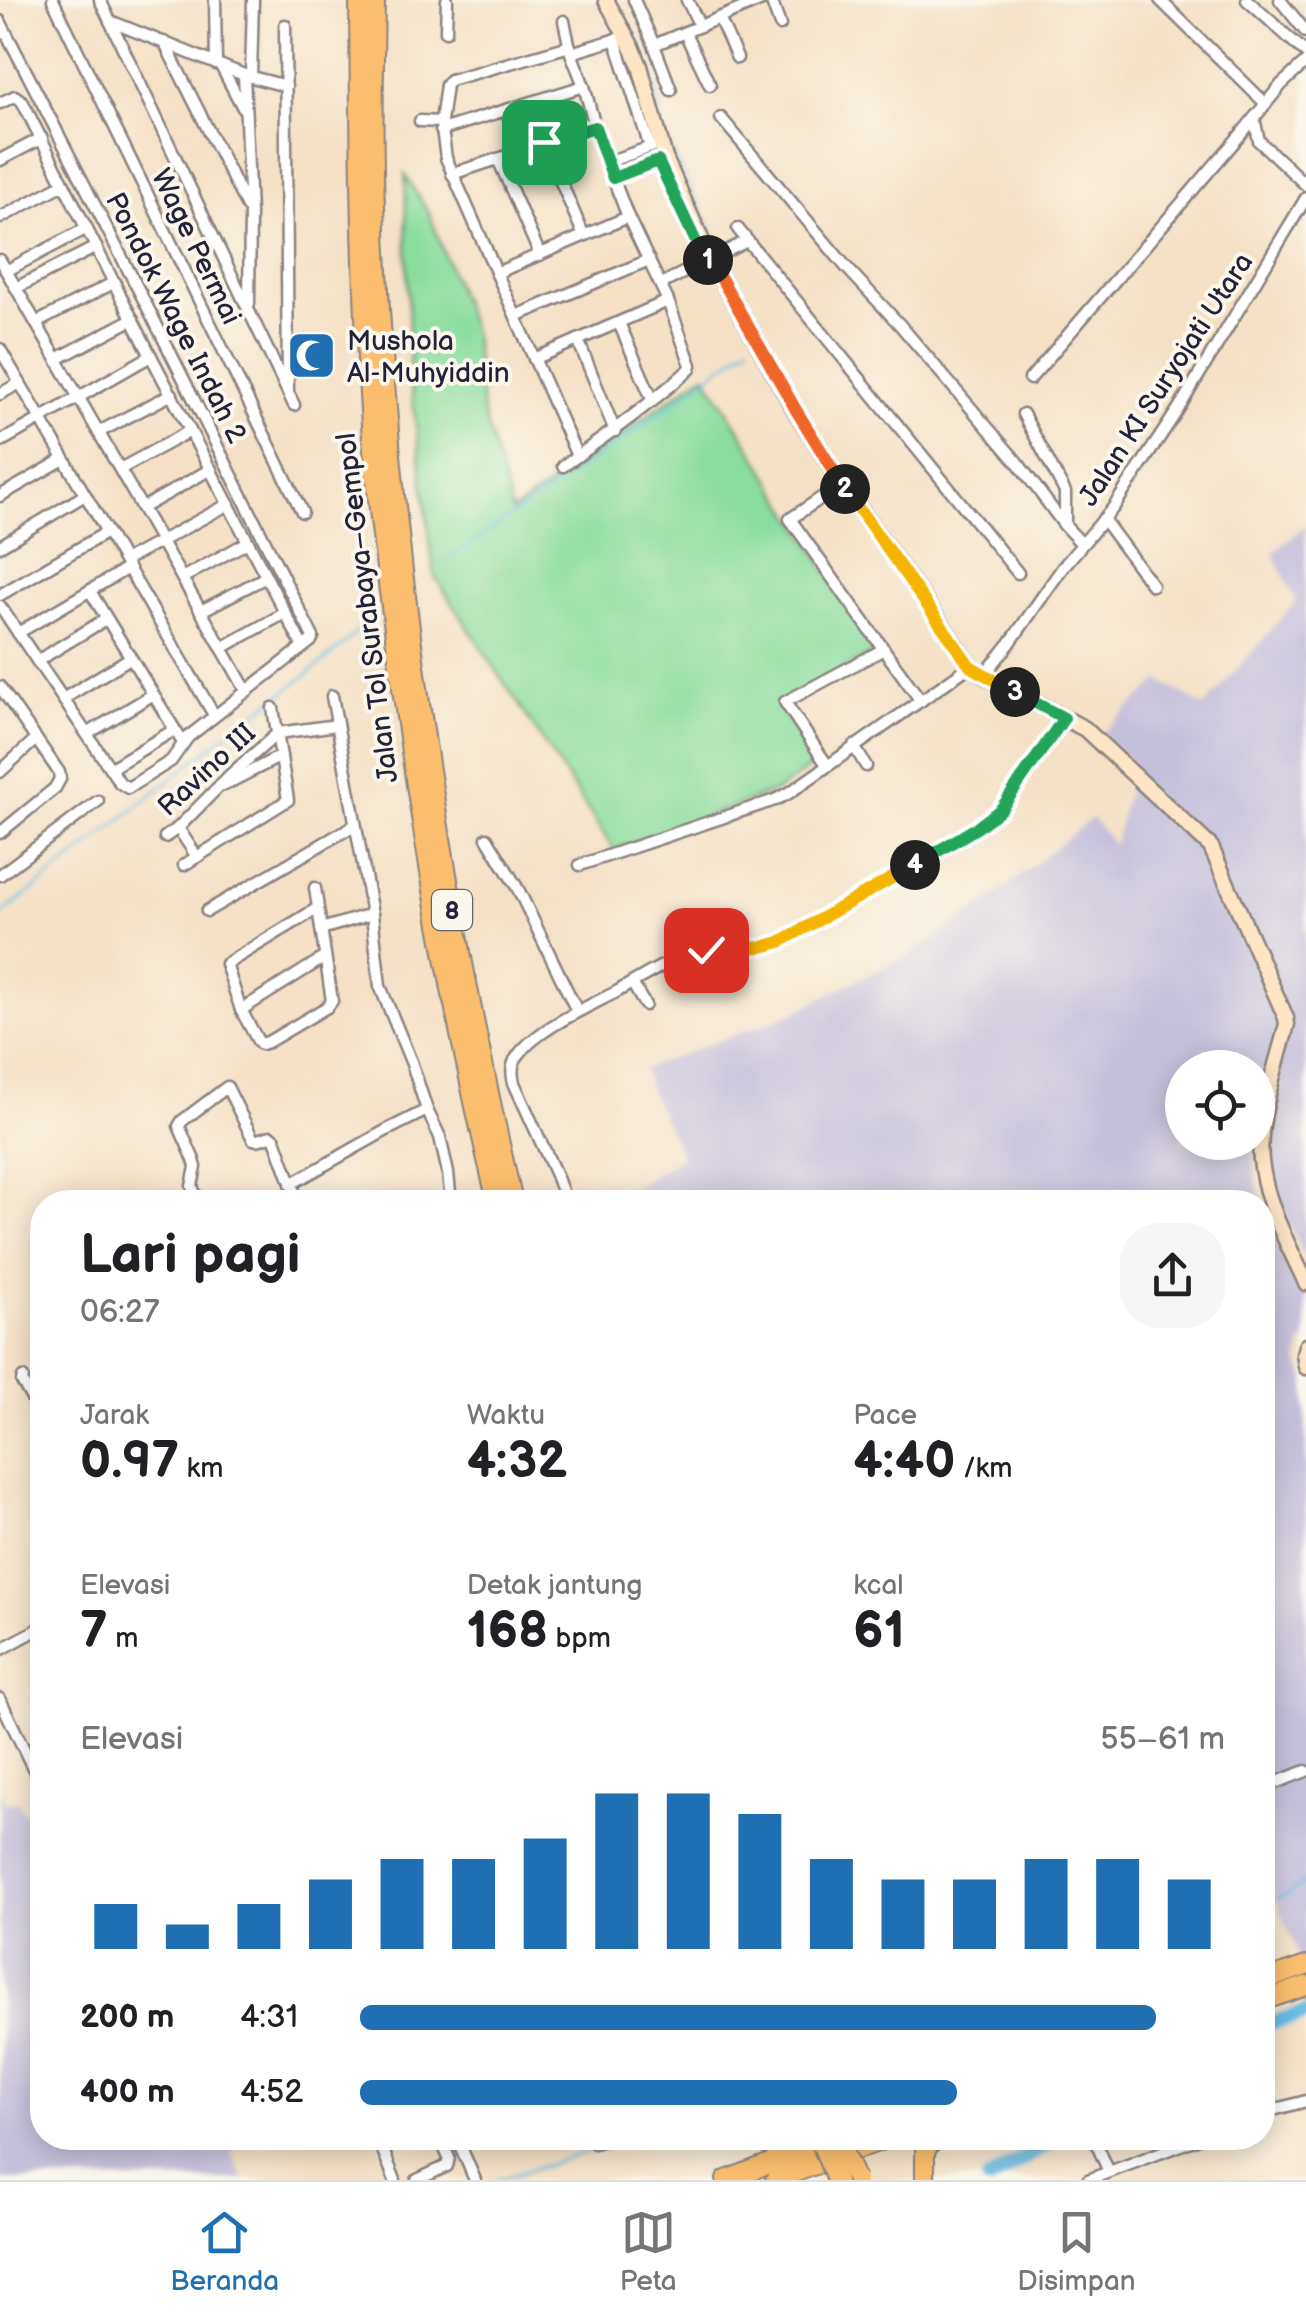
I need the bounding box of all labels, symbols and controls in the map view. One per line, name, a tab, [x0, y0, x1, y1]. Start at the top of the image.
pin	[502, 100, 587, 185]
icon: arrive	[517, 115, 572, 170]
street label: Wage Permai	[144, 164, 248, 330]
street label: Pondok Wage Indah 2	[98, 187, 253, 449]
pin: 1	[683, 235, 733, 285]
text: 1	[702, 243, 714, 276]
street label: Jalan KI Suryojati Utara	[1072, 247, 1260, 512]
place label: Mushola Al-Muhyiddin	[347, 325, 510, 390]
mosque icon: Mushola Al-Muhyiddin	[286, 330, 338, 382]
street label: Jalan Tol Surabaya–Gempol	[330, 431, 405, 785]
pin: 2	[820, 464, 870, 514]
text: 2	[837, 472, 853, 505]
pin: 3	[990, 667, 1040, 717]
text: 3	[1007, 675, 1023, 708]
street label: Ravino III	[152, 717, 263, 823]
pin: 4	[890, 840, 940, 890]
text: 4	[907, 848, 923, 881]
road number: 8	[432, 890, 472, 930]
pin	[664, 908, 749, 993]
icon: check	[679, 923, 734, 978]
map controls	[1165, 1050, 1275, 1160]
button: locate	[1165, 1050, 1275, 1160]
text: Lari pagi	[80, 1222, 300, 1289]
button: share	[1120, 1223, 1225, 1328]
text: 06:27	[80, 1293, 159, 1332]
text: Jarak	[80, 1399, 149, 1432]
text: Waktu	[467, 1399, 545, 1432]
text: Pace	[853, 1399, 917, 1432]
text: 0.97	[80, 1432, 179, 1492]
text: 4:32	[467, 1432, 567, 1492]
text: 4:40	[853, 1432, 955, 1492]
text: km	[179, 1452, 224, 1485]
text: /km	[955, 1452, 1012, 1485]
text: Elevasi	[80, 1569, 170, 1602]
text: Detak jantung	[467, 1569, 642, 1602]
text: kcal	[853, 1569, 904, 1602]
text: 7	[80, 1602, 108, 1662]
text: 168	[467, 1602, 548, 1662]
text: 61	[853, 1602, 905, 1662]
text: m	[108, 1622, 138, 1655]
text: bpm	[548, 1622, 611, 1655]
text: Elevasi	[80, 1720, 183, 1759]
text: 55–61 m	[1100, 1720, 1225, 1759]
text: 200 m	[80, 1998, 174, 2037]
text: 4:31	[240, 1998, 298, 2037]
text: 400 m	[80, 2073, 175, 2112]
text: 4:52	[240, 2073, 303, 2112]
tab: Beranda	[170, 2205, 279, 2298]
tab: Peta	[620, 2205, 677, 2298]
tab: Disimpan	[1017, 2205, 1136, 2298]

